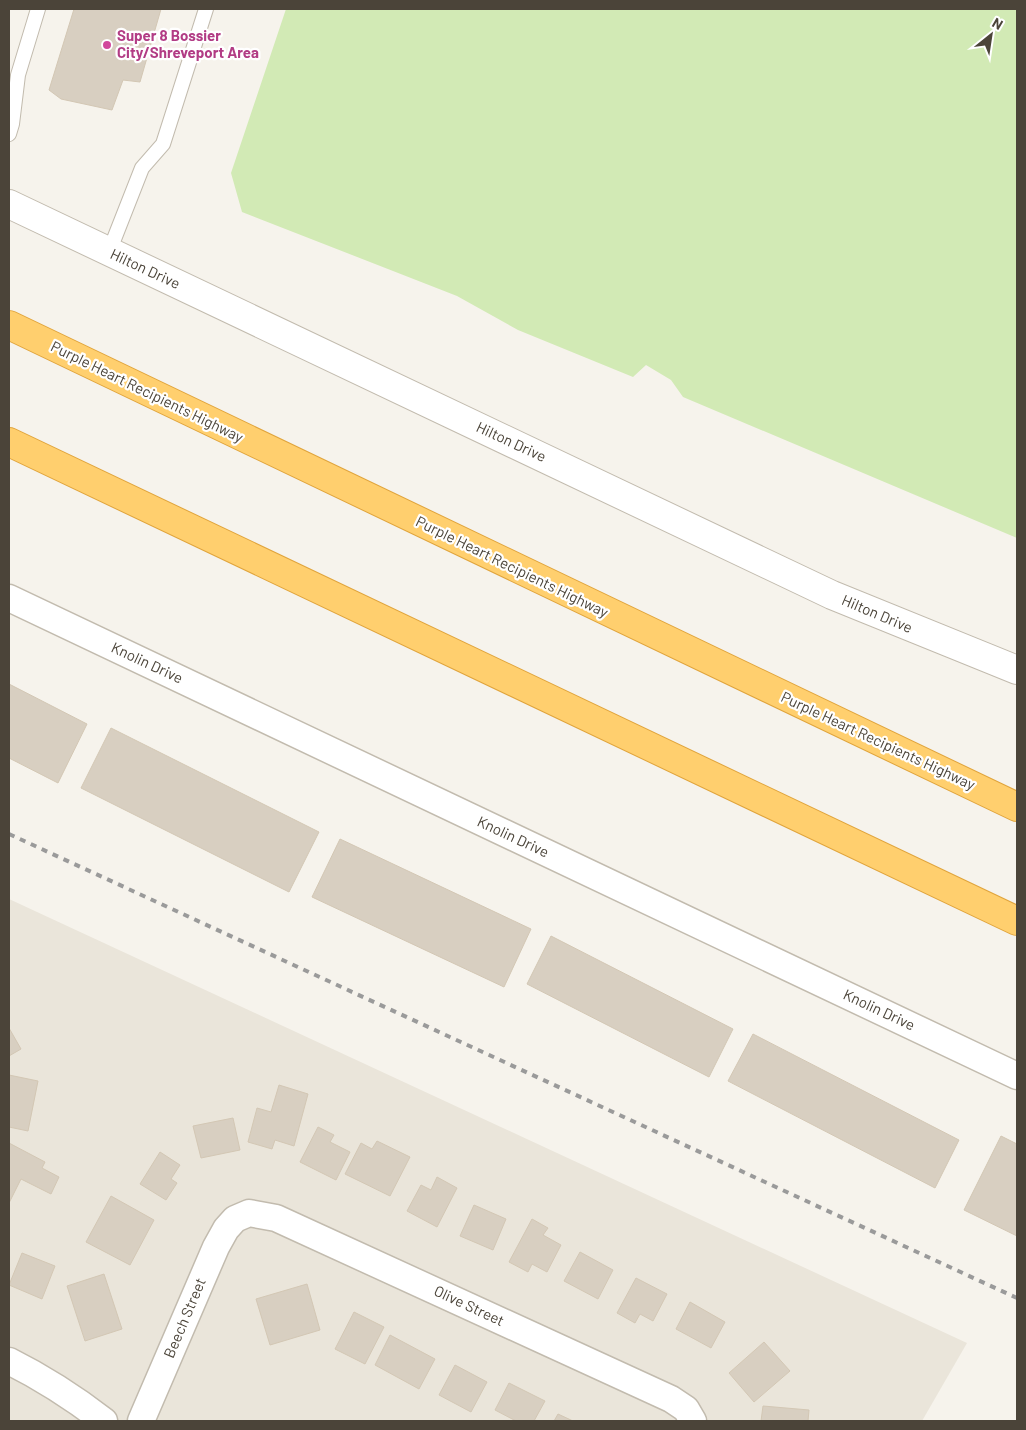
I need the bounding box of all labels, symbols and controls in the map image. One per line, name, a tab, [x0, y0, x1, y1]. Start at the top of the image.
north arrow	[966, 10, 1016, 60]
text: N	[989, 14, 1006, 33]
place label: Super 8 Bossier City/Shreveport Area	[117, 26, 259, 61]
marker: Super 8 Bossier City/Shreveport Area	[101, 39, 113, 51]
street label: Hilton Drive	[108, 244, 183, 292]
street label: Purple Heart Recipients Highway	[48, 337, 247, 446]
street label: Hilton Drive	[474, 417, 549, 465]
street label: Purple Heart Recipients Highway	[413, 512, 612, 621]
street label: Hilton Drive	[839, 590, 915, 636]
street label: Knolin Drive	[109, 638, 186, 687]
street label: Purple Heart Recipients Highway	[779, 687, 978, 793]
street label: Knolin Drive	[475, 812, 552, 861]
street label: Knolin Drive	[841, 985, 918, 1034]
street label: Beech Street	[159, 1275, 209, 1360]
street label: Olive Street	[431, 1281, 507, 1329]

